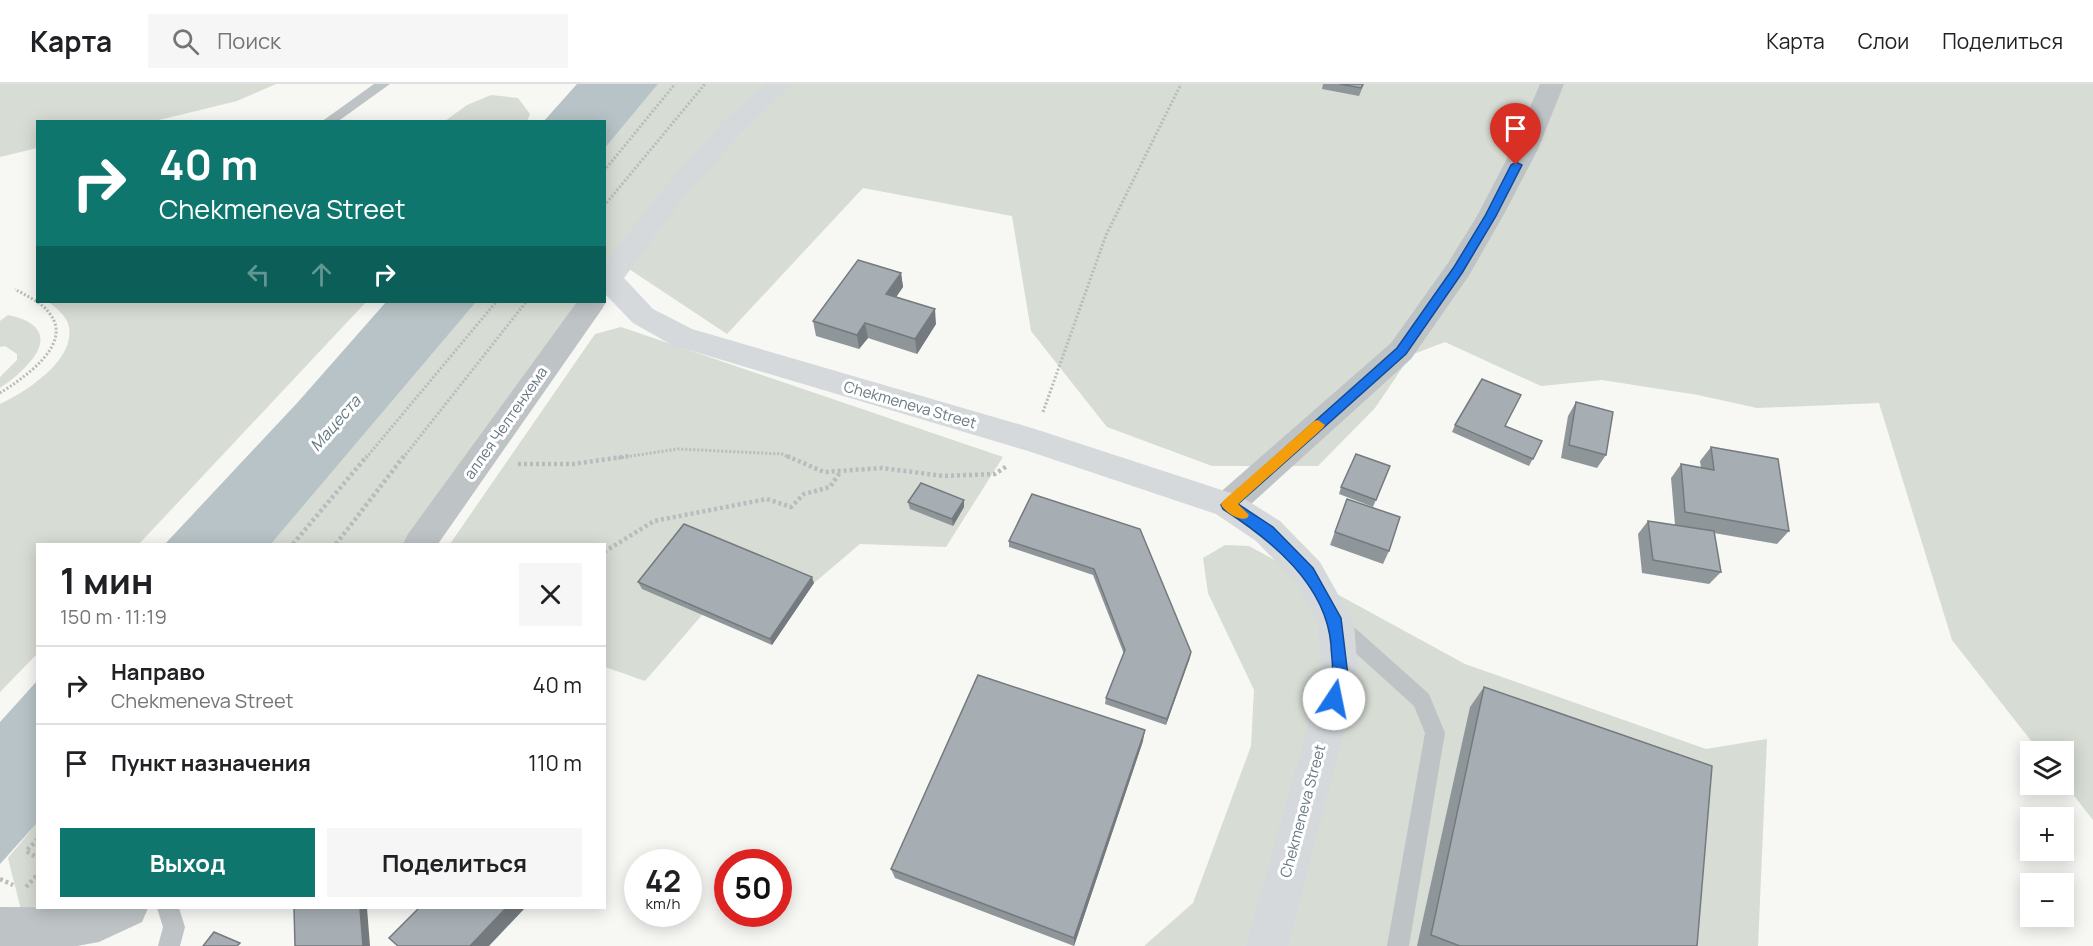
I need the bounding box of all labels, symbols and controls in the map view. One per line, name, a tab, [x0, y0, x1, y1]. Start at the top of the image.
search box	[148, 14, 568, 68]
text: Карта	[30, 22, 112, 60]
icon: search	[169, 25, 202, 58]
text: Поиск	[217, 26, 281, 56]
text: Карта	[1766, 27, 1825, 55]
text: Слои	[1858, 27, 1909, 55]
text: Поделиться	[1942, 27, 2063, 55]
pin	[1490, 103, 1541, 165]
icon: arrive	[1499, 112, 1532, 145]
text: 40 m	[159, 135, 258, 193]
icon: right	[60, 144, 138, 222]
text: Chekmeneva Street	[159, 190, 406, 227]
icon: left	[242, 258, 275, 291]
icon: ahead	[305, 258, 338, 291]
icon: right	[368, 258, 401, 291]
street label: аллея Челтенхема	[459, 362, 552, 483]
street label: Chekmeneva Street	[841, 376, 979, 433]
water label: Мацеста	[305, 390, 366, 455]
text: 1 мин	[60, 556, 153, 605]
button: close	[519, 563, 582, 626]
text: 150 m · 11:19	[60, 603, 167, 630]
text: Направо	[111, 657, 205, 687]
position arrow	[1302, 667, 1366, 731]
icon: right	[60, 669, 93, 702]
text: 40 m	[533, 670, 582, 700]
text: Chekmeneva Street	[111, 687, 294, 714]
map controls	[2020, 741, 2074, 927]
button: layers	[2020, 741, 2074, 795]
street label: Chekmeneva Street	[1275, 742, 1330, 880]
icon: arrive	[60, 747, 93, 780]
text: Пункт назначения	[111, 748, 311, 778]
text: 110 m	[528, 748, 582, 778]
button: +	[2020, 807, 2074, 861]
button: Выход	[60, 828, 315, 897]
button: Поделиться	[327, 828, 582, 897]
speed limit sign: 50	[714, 849, 792, 927]
text: 42	[645, 860, 681, 901]
button: −	[2020, 873, 2074, 927]
text: km/h	[646, 893, 680, 914]

